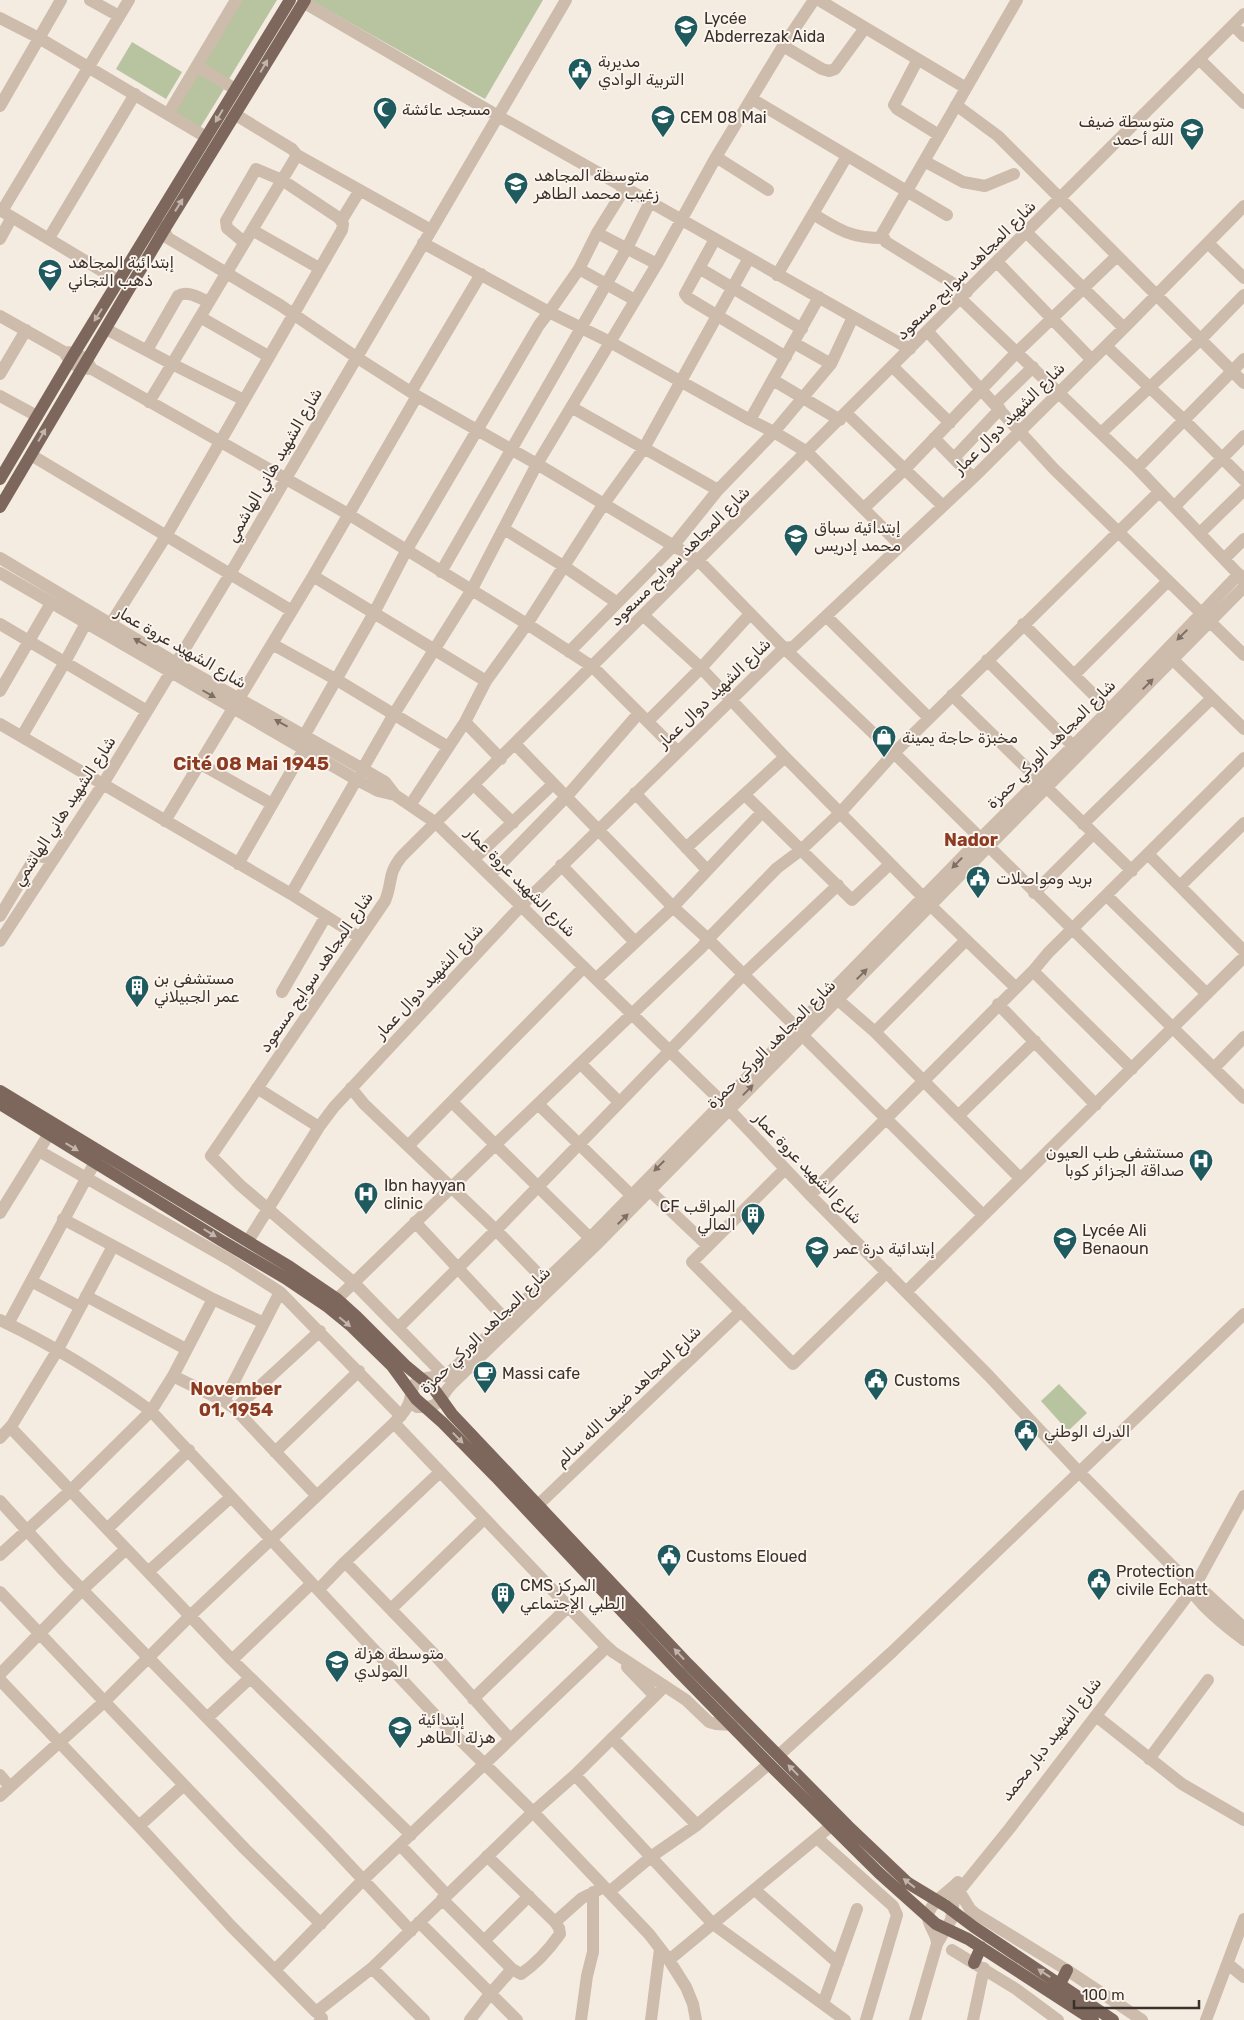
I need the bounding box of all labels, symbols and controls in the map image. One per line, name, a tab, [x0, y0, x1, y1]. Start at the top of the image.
place label: Lycée Abderrezak Aida	[704, 9, 825, 46]
school or university icon: Lycée Abderrezak Aida	[673, 14, 699, 48]
place label: مديربة التربية الوادي	[598, 52, 685, 91]
public building icon: مديربة التربية الوادي	[567, 57, 593, 91]
one-way arrow	[259, 60, 268, 73]
mosque icon: مسجد عائشة	[372, 96, 398, 130]
place label: مسجد عائشة	[402, 100, 490, 119]
school or university icon: CEM 08 Mai	[650, 104, 676, 138]
place label: CEM 08 Mai	[680, 108, 767, 127]
one-way arrow	[214, 110, 223, 123]
place label: متوسطة ضيف الله أحمد	[1078, 112, 1174, 149]
school or university icon: متوسطة ضيف الله أحمد	[1179, 117, 1205, 151]
place label: متوسطة المجاهد زغيب محمد الطاهر	[533, 166, 659, 204]
school or university icon: متوسطة المجاهد زغيب محمد الطاهر	[503, 171, 529, 205]
street label: شارع المجاهد سوايح مسعود	[892, 196, 1041, 345]
one-way arrow	[175, 199, 184, 212]
place label: إبتدائية المجاهد ذهب التجاني	[68, 253, 174, 293]
school or university icon: إبتدائية المجاهد ذهب التجاني	[37, 258, 63, 292]
one-way arrow	[93, 308, 102, 321]
street label: شارع الشهيد دوال عمار	[949, 358, 1070, 480]
street label: شارع الشهيد هاني الهاشمي	[222, 384, 329, 547]
one-way arrow	[38, 428, 47, 441]
street label: شارع المجاهد سوايح مسعود	[606, 482, 755, 631]
place label: إبتدائية سباق محمد إدريس	[814, 518, 901, 556]
school or university icon: إبتدائية سباق محمد إدريس	[783, 523, 809, 557]
street label: شارع الشهيد عروة عمار	[110, 601, 250, 694]
one-way arrow	[1176, 629, 1188, 641]
street label: شارع الشهيد دوال عمار	[653, 634, 776, 754]
one-way arrow	[132, 638, 147, 646]
street label: شارع المجاهد الوركي حمزة	[983, 676, 1122, 815]
one-way arrow	[1142, 678, 1154, 690]
one-way arrow	[202, 689, 215, 698]
one-way arrow	[274, 718, 287, 727]
shop icon: مخبزة حاجة يمينة	[871, 724, 897, 758]
place label: مخبزة حاجة يمينة	[902, 728, 1018, 748]
street label: شارع الشهيد هاني الهاشمي	[8, 732, 122, 891]
district label: Cité 08 Mai 1945	[173, 752, 329, 775]
street label: شارع الشهيد عروة عمار	[460, 822, 580, 942]
district label: Nador	[944, 829, 998, 851]
one-way arrow	[951, 856, 963, 868]
public building icon: بريد ومواصلات	[965, 865, 991, 899]
place label: بريد ومواصلات	[996, 869, 1093, 889]
street label: شارع المجاهد سوايح مسعود	[255, 888, 379, 1057]
street label: شارع الشهيد دوال عمار	[370, 920, 489, 1044]
one-way arrow	[856, 968, 868, 980]
place label: مستشفى بن عمر الجبيلاني	[154, 969, 240, 1009]
building icon: مستشفى بن عمر الجبيلاني	[124, 974, 150, 1008]
street label: شارع المجاهد الوركي حمزة	[703, 976, 842, 1115]
one-way arrow	[742, 1084, 754, 1096]
street label: شارع الشهيد عروة عمار	[748, 1107, 866, 1229]
one-way arrow	[65, 1143, 78, 1152]
place label: مستشفى طب العيون صداقة الجزائر كوبا	[1046, 1143, 1184, 1181]
hospital icon: مستشفى طب العيون صداقة الجزائر كوبا	[1188, 1148, 1214, 1182]
one-way arrow	[654, 1160, 666, 1172]
place label: Ibn hayyan clinic	[384, 1176, 466, 1213]
hospital icon: Ibn hayyan clinic	[353, 1181, 379, 1215]
place label: CF المراقب المالي	[660, 1197, 736, 1237]
building icon: CF المراقب المالي	[740, 1202, 766, 1236]
one-way arrow	[616, 1213, 628, 1225]
place label: Lycée Ali Benaoun	[1082, 1221, 1149, 1258]
school or university icon: Lycée Ali Benaoun	[1052, 1226, 1078, 1260]
one-way arrow	[203, 1228, 216, 1238]
school or university icon: إبتدائية درة عمر	[804, 1235, 830, 1269]
place label: إبتدائية درة عمر	[833, 1239, 935, 1259]
street label: شارع المجاهد الوركي حمزة	[416, 1262, 557, 1400]
one-way arrow	[339, 1316, 352, 1327]
street label: شارع المجاهد ضيف الله سالم	[551, 1321, 706, 1472]
cafe icon: Massi cafe	[472, 1360, 498, 1394]
place label: Massi cafe	[502, 1364, 580, 1383]
public building icon: Customs	[863, 1367, 889, 1401]
place label: Customs	[894, 1371, 960, 1390]
district label: November 01, 1954	[190, 1378, 282, 1421]
public building icon: الدرك الوطني	[1013, 1418, 1039, 1452]
place label: الدرك الوطني	[1044, 1422, 1131, 1444]
one-way arrow	[452, 1432, 464, 1444]
public building icon: Customs Eloued	[656, 1543, 682, 1577]
place label: Customs Eloued	[686, 1547, 807, 1566]
place label: Protection civile Echatt	[1116, 1562, 1208, 1599]
public building icon: Protection civile Echatt	[1086, 1567, 1112, 1601]
place label: CMS المركز الطبي الإجتماعي	[520, 1576, 625, 1616]
building icon: CMS المركز الطبي الإجتماعي	[490, 1581, 516, 1615]
place label: متوسطة هزلة المولدي	[354, 1644, 444, 1683]
one-way arrow	[673, 1648, 685, 1660]
school or university icon: متوسطة هزلة المولدي	[324, 1649, 350, 1683]
street label: شارع الشهيد دبار محمد	[997, 1673, 1107, 1806]
place label: إبتدائية هزلة الطاهر	[417, 1710, 496, 1748]
school or university icon: إبتدائية هزلة الطاهر	[387, 1715, 413, 1749]
one-way arrow	[787, 1764, 799, 1776]
one-way arrow	[902, 1878, 916, 1888]
one-way arrow	[1037, 1969, 1051, 1978]
scale bar	[1074, 1978, 1199, 2010]
text: 100 m	[1082, 1986, 1124, 2004]

